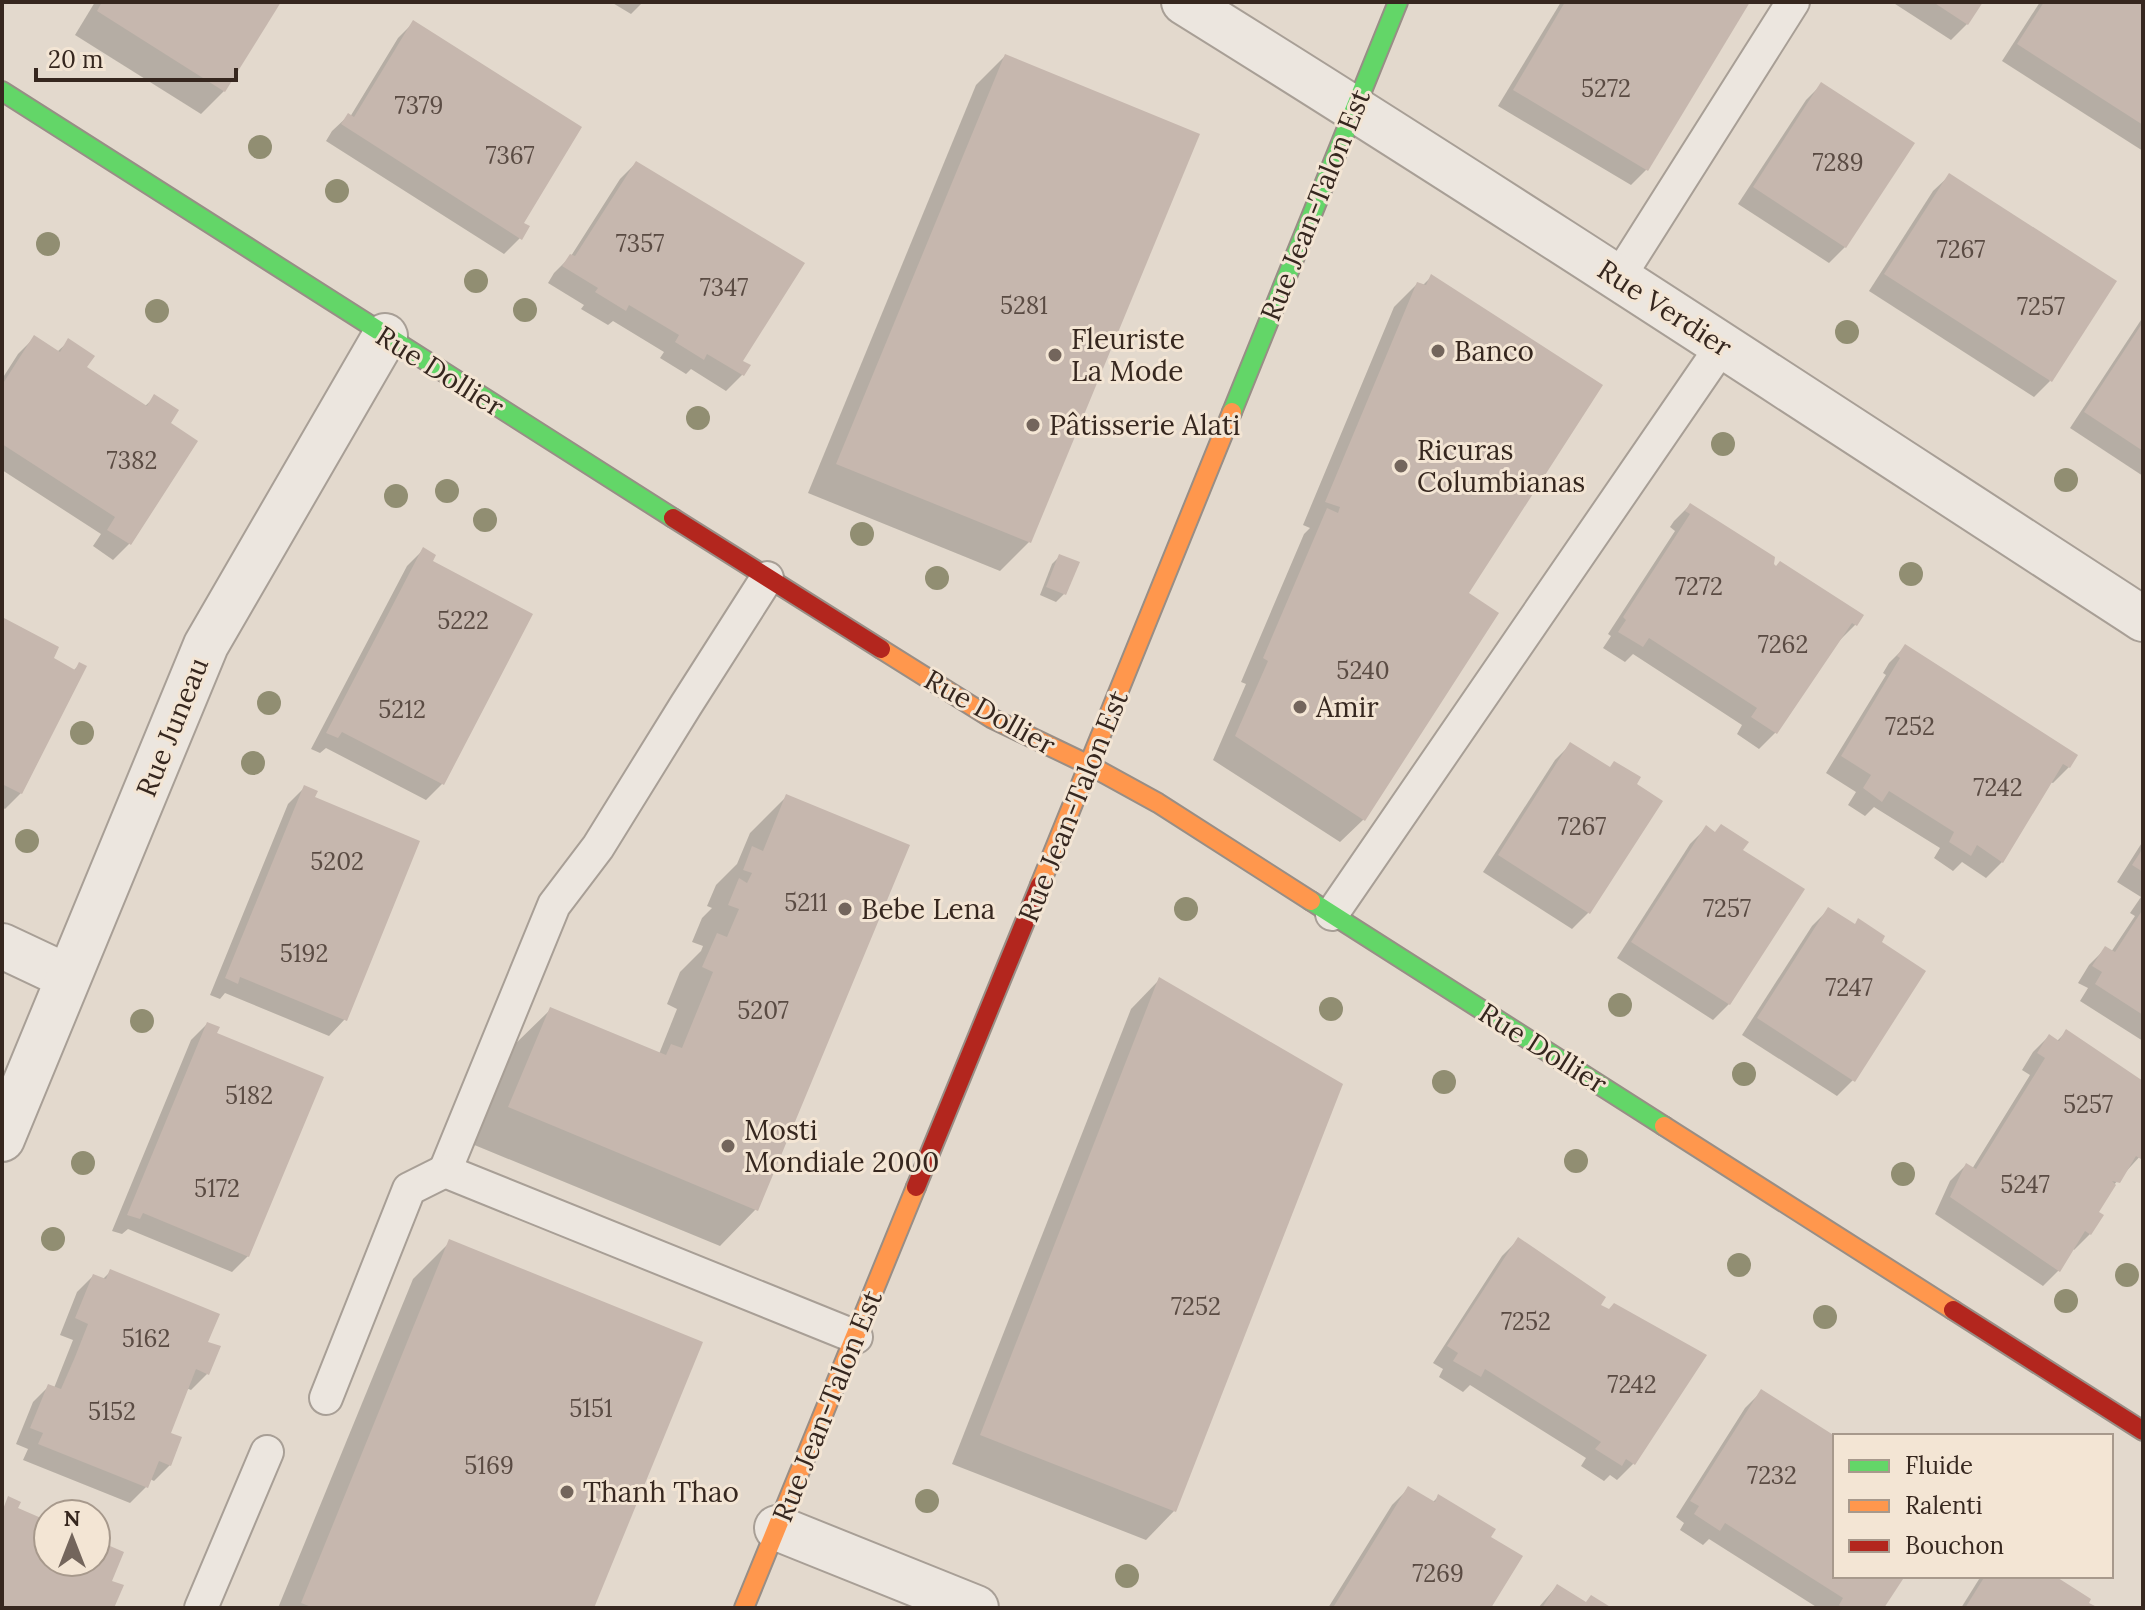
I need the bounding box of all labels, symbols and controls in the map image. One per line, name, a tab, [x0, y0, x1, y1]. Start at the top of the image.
scale bar	[36, 32, 236, 82]
text: 20 m	[48, 44, 104, 75]
house number: 5272	[1581, 73, 1631, 104]
street label: Rue Jean-Talon Est	[1252, 84, 1378, 326]
house number: 7379	[395, 90, 443, 121]
house number: 7367	[485, 140, 535, 171]
house number: 7289	[1812, 147, 1864, 178]
house number: 7357	[616, 228, 664, 259]
house number: 7267	[1937, 234, 1985, 265]
street label: Rue Verdier	[1591, 251, 1739, 365]
house number: 7347	[700, 272, 748, 303]
house number: 5281	[1000, 290, 1048, 321]
house number: 7257	[2017, 291, 2065, 322]
street label: Rue Dollier	[369, 317, 511, 425]
place label: Fleuriste La Mode	[1071, 321, 1185, 389]
place label: Banco	[1454, 333, 1534, 369]
marker: Banco	[1429, 342, 1447, 360]
marker: Fleuriste La Mode	[1046, 346, 1064, 364]
place label: Pâtisserie Alati	[1049, 407, 1240, 443]
marker: Pâtisserie Alati	[1024, 416, 1042, 434]
place label: Ricuras Columbianas	[1417, 432, 1585, 500]
house number: 7382	[107, 445, 157, 476]
marker: Ricuras Columbianas	[1392, 457, 1410, 475]
house number: 7272	[1675, 571, 1723, 602]
house number: 5222	[437, 605, 489, 636]
house number: 7262	[1758, 629, 1808, 660]
street label: Rue Juneau	[128, 652, 216, 802]
house number: 5240	[1336, 655, 1390, 686]
street label: Rue Dollier	[918, 661, 1062, 763]
street label: Rue Jean-Talon Est	[1010, 685, 1136, 927]
place label: Amir	[1315, 689, 1379, 725]
house number: 5212	[378, 694, 426, 725]
marker: Amir	[1291, 698, 1309, 716]
house number: 7252	[1885, 711, 1935, 742]
house number: 7242	[1973, 772, 2023, 803]
house number: 7267	[1558, 811, 1606, 842]
house number: 5202	[310, 846, 364, 877]
house number: 5211	[784, 887, 828, 918]
place label: Bebe Lena	[861, 891, 995, 927]
house number: 7257	[1703, 893, 1751, 924]
marker: Bebe Lena	[836, 900, 854, 918]
house number: 5192	[280, 938, 328, 969]
house number: 7247	[1825, 972, 1873, 1003]
street label: Rue Dollier	[1472, 994, 1614, 1102]
house number: 5207	[737, 995, 789, 1026]
house number: 5182	[225, 1080, 273, 1111]
house number: 5257	[2063, 1089, 2113, 1120]
place label: Mosti Mondiale 2000	[744, 1112, 939, 1180]
marker: Mosti Mondiale 2000	[719, 1137, 737, 1155]
house number: 5247	[2000, 1169, 2050, 1200]
house number: 5172	[194, 1173, 240, 1204]
street label: Rue Jean-Talon Est	[764, 1285, 890, 1527]
house number: 7252	[1171, 1291, 1221, 1322]
house number: 7252	[1501, 1306, 1551, 1337]
house number: 5162	[122, 1323, 170, 1354]
house number: 7242	[1607, 1369, 1657, 1400]
house number: 5151	[569, 1393, 613, 1424]
house number: 5152	[88, 1396, 136, 1427]
legend	[1833, 1434, 2113, 1578]
house number: 5169	[464, 1450, 514, 1481]
text: Fluide	[1905, 1450, 1973, 1481]
house number: 7232	[1747, 1460, 1797, 1491]
place label: Thanh Thao	[583, 1474, 739, 1510]
marker: Thanh Thao	[558, 1483, 576, 1501]
text: Ralenti	[1905, 1490, 1982, 1521]
north arrow	[32, 1498, 112, 1578]
text: N	[63, 1504, 81, 1532]
text: Bouchon	[1905, 1530, 2004, 1561]
house number: 7269	[1412, 1558, 1464, 1589]

